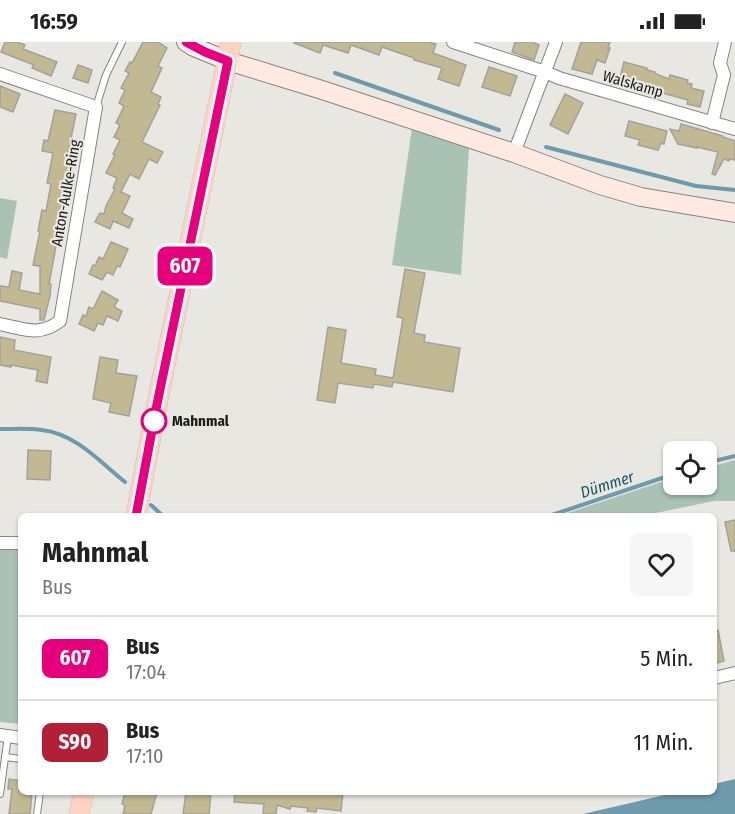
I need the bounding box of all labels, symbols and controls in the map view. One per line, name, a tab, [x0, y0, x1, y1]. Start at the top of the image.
text: 16:59	[30, 8, 78, 35]
street label: Walskamp	[601, 67, 665, 101]
street label: Anton-Aulke-Ring	[48, 138, 84, 248]
line badge: 607	[150, 246, 219, 286]
text: 607	[169, 253, 201, 279]
marker: Mahnmal	[141, 408, 167, 434]
place label: Mahnmal	[172, 412, 230, 430]
map controls	[663, 441, 717, 495]
button: locate	[663, 441, 717, 495]
water label: Dümmer	[578, 467, 637, 502]
button: heart	[630, 533, 693, 596]
text: Mahnmal	[42, 536, 148, 569]
text: Bus	[42, 575, 72, 599]
text: Bus	[126, 633, 159, 660]
text: 607	[59, 645, 91, 671]
text: 5 Min.	[640, 645, 693, 672]
text: 17:04	[126, 660, 166, 684]
text: Bus	[126, 717, 159, 744]
text: S90	[59, 729, 91, 755]
text: 11 Min.	[634, 729, 693, 756]
text: 17:10	[126, 744, 164, 768]

